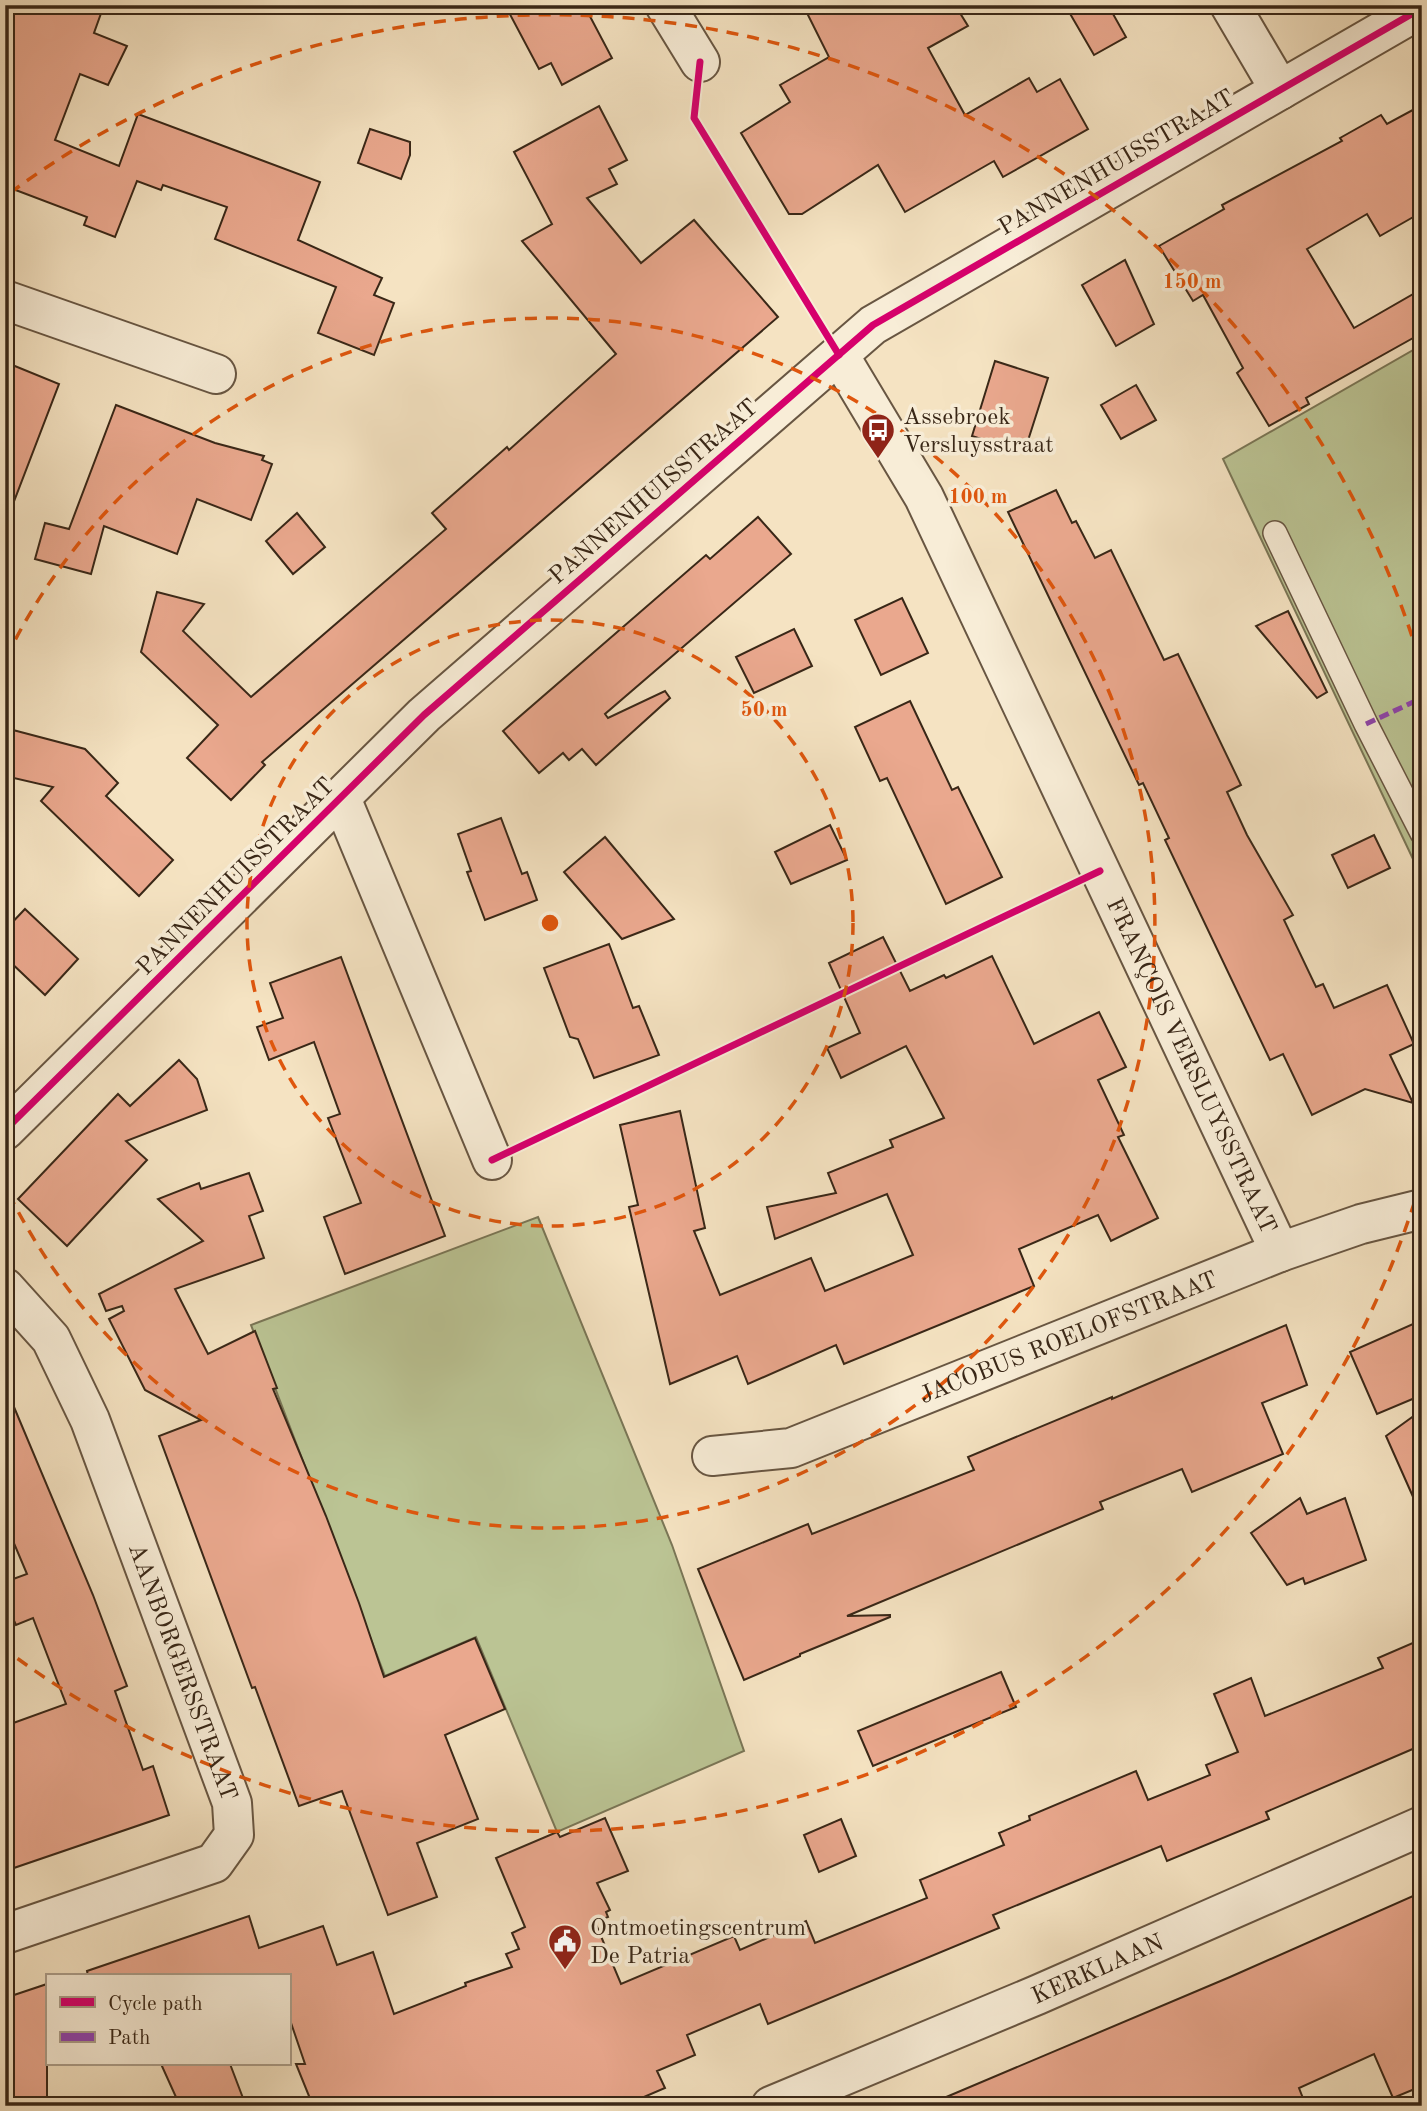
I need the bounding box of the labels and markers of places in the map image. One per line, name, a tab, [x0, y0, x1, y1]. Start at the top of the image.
place label: Assebroek Versluysstraat	[903, 406, 1054, 458]
bus stop icon: Assebroek Versluysstraat	[859, 411, 897, 460]
centre of rings	[538, 911, 562, 935]
place label: Ontmoetingscentrum De Patria	[590, 1917, 806, 1969]
public building icon: Ontmoetingscentrum De Patria	[546, 1922, 584, 1971]

